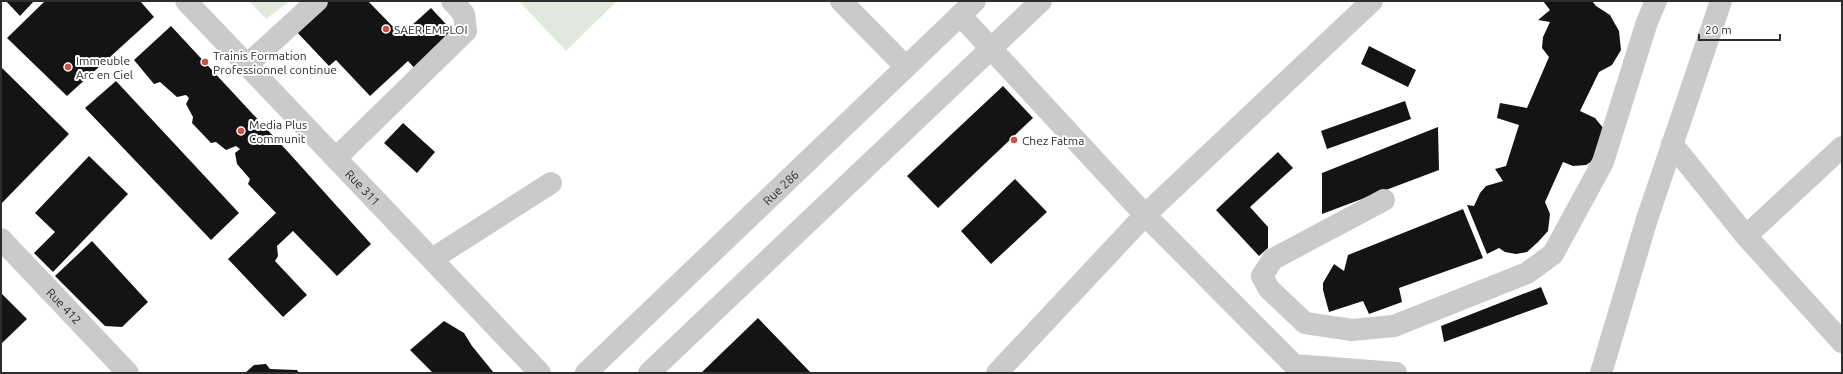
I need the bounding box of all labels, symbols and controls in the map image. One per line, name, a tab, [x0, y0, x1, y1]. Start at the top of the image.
scale bar	[1699, 16, 1780, 42]
place label: SAER EMPLOI	[394, 23, 468, 36]
text: 20 m	[1705, 23, 1732, 36]
marker: SAER EMPLOI	[381, 24, 391, 34]
place label: Trainis Formation Professionnel continue	[213, 49, 337, 76]
place label: Immeuble Arc en Ciel	[76, 54, 133, 81]
marker: Trainis Formation Professionnel continue	[200, 57, 210, 67]
marker: Immeuble Arc en Ciel	[63, 62, 73, 72]
place label: Media Plus Communit	[249, 118, 307, 145]
marker: Media Plus Communit	[236, 126, 246, 136]
place label: Chez Fatma	[1022, 134, 1084, 147]
marker: Chez Fatma	[1009, 135, 1019, 145]
street label: Rue 311	[343, 167, 383, 208]
street label: Rue 286	[760, 167, 801, 207]
street label: Rue 412	[44, 285, 84, 326]

